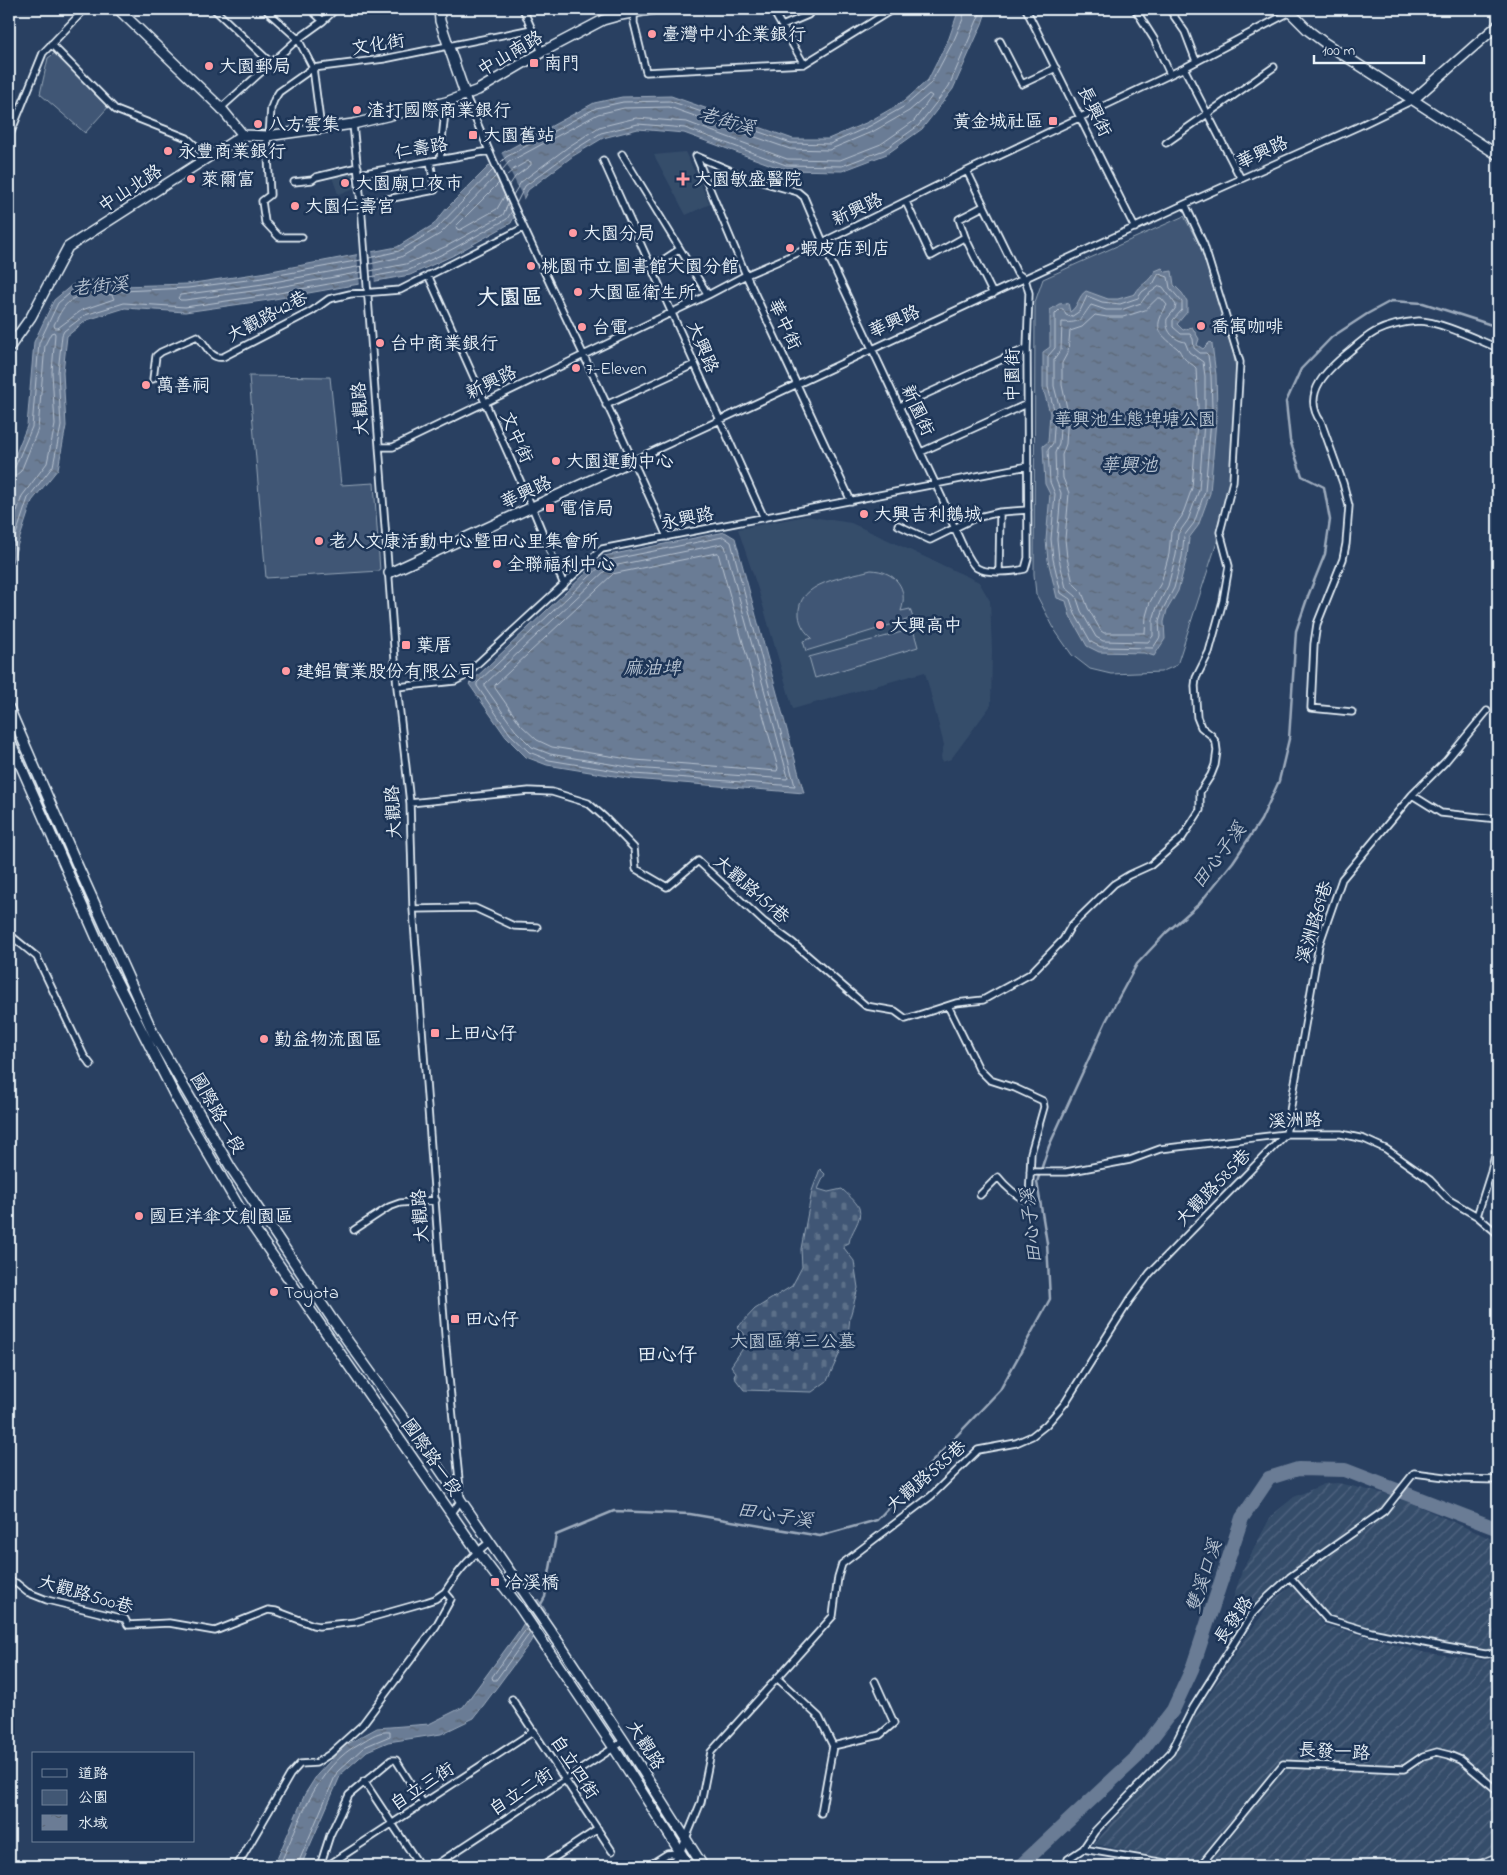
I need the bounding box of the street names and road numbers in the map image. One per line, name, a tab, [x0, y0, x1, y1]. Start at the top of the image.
street label: 中山南路	[473, 25, 549, 84]
street label: 文化街	[350, 29, 407, 63]
street label: 長興街	[1070, 82, 1117, 142]
street label: 華興路	[1233, 131, 1293, 177]
street label: 仁壽路	[393, 132, 450, 167]
street label: 中山北路	[94, 159, 168, 220]
street label: 新興路	[828, 188, 888, 234]
street label: 大觀路42巷	[223, 286, 313, 350]
street label: 華中街	[760, 295, 806, 355]
street label: 華興路	[865, 300, 925, 346]
street label: 大興路	[679, 318, 724, 378]
street label: 中園街	[1001, 348, 1027, 402]
street label: 新興路	[462, 360, 522, 407]
street label: 大觀路	[347, 381, 377, 437]
street label: 新園街	[893, 381, 939, 441]
street label: 文中街	[492, 408, 538, 468]
street label: 華興路	[497, 471, 557, 517]
street label: 永興路	[658, 502, 716, 538]
street label: 大觀路	[381, 784, 409, 840]
street label: 大觀路151巷	[707, 850, 795, 931]
street label: 溪洲路69巷	[1291, 878, 1341, 967]
street label: 國際路一段	[183, 1069, 250, 1159]
street label: 溪洲路	[1268, 1108, 1323, 1136]
street label: 大觀路585巷	[1171, 1144, 1258, 1233]
street label: 大觀路	[407, 1188, 437, 1244]
street label: 國際路一段	[394, 1414, 467, 1502]
street label: 大觀路585巷	[881, 1435, 973, 1520]
street label: 大觀路500巷	[35, 1570, 136, 1622]
street label: 長發路	[1209, 1592, 1261, 1651]
street label: 大觀路	[619, 1716, 670, 1776]
street label: 自立四街	[543, 1731, 604, 1805]
street label: 長發一路	[1297, 1738, 1371, 1768]
street label: 自立三街	[386, 1757, 460, 1818]
street label: 自立二街	[485, 1762, 559, 1823]

